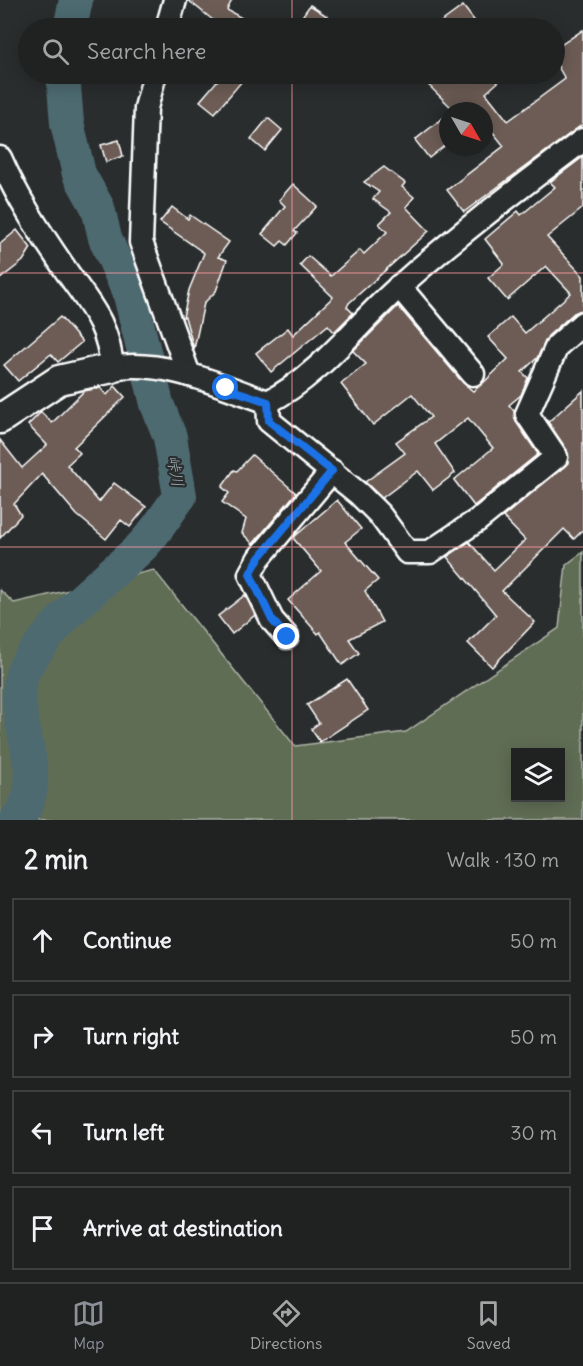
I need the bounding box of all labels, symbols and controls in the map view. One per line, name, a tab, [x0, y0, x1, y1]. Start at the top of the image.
search box	[18, 18, 565, 84]
icon: search	[39, 35, 72, 68]
text: Search here	[87, 37, 206, 65]
north arrow	[439, 102, 493, 156]
route start	[212, 374, 238, 400]
water label: 峠川	[163, 453, 189, 489]
route end	[273, 623, 299, 649]
map controls	[511, 748, 565, 802]
button: layers	[511, 748, 565, 802]
text: 2 min	[24, 843, 88, 876]
text: Walk · 130 m	[447, 847, 559, 872]
icon: ahead	[26, 924, 59, 957]
text: Continue	[83, 926, 172, 954]
text: 50 m	[510, 928, 557, 953]
icon: right	[26, 1020, 59, 1053]
text: Turn right	[83, 1022, 179, 1050]
text: 50 m	[510, 1024, 557, 1049]
icon: left	[26, 1116, 59, 1149]
text: Turn left	[83, 1118, 164, 1146]
text: 30 m	[510, 1120, 557, 1145]
icon: arrive	[26, 1212, 59, 1245]
text: Arrive at destination	[83, 1214, 283, 1242]
tab: Map	[72, 1297, 105, 1353]
tab: Directions	[250, 1297, 322, 1353]
tab: Saved	[467, 1297, 511, 1353]

